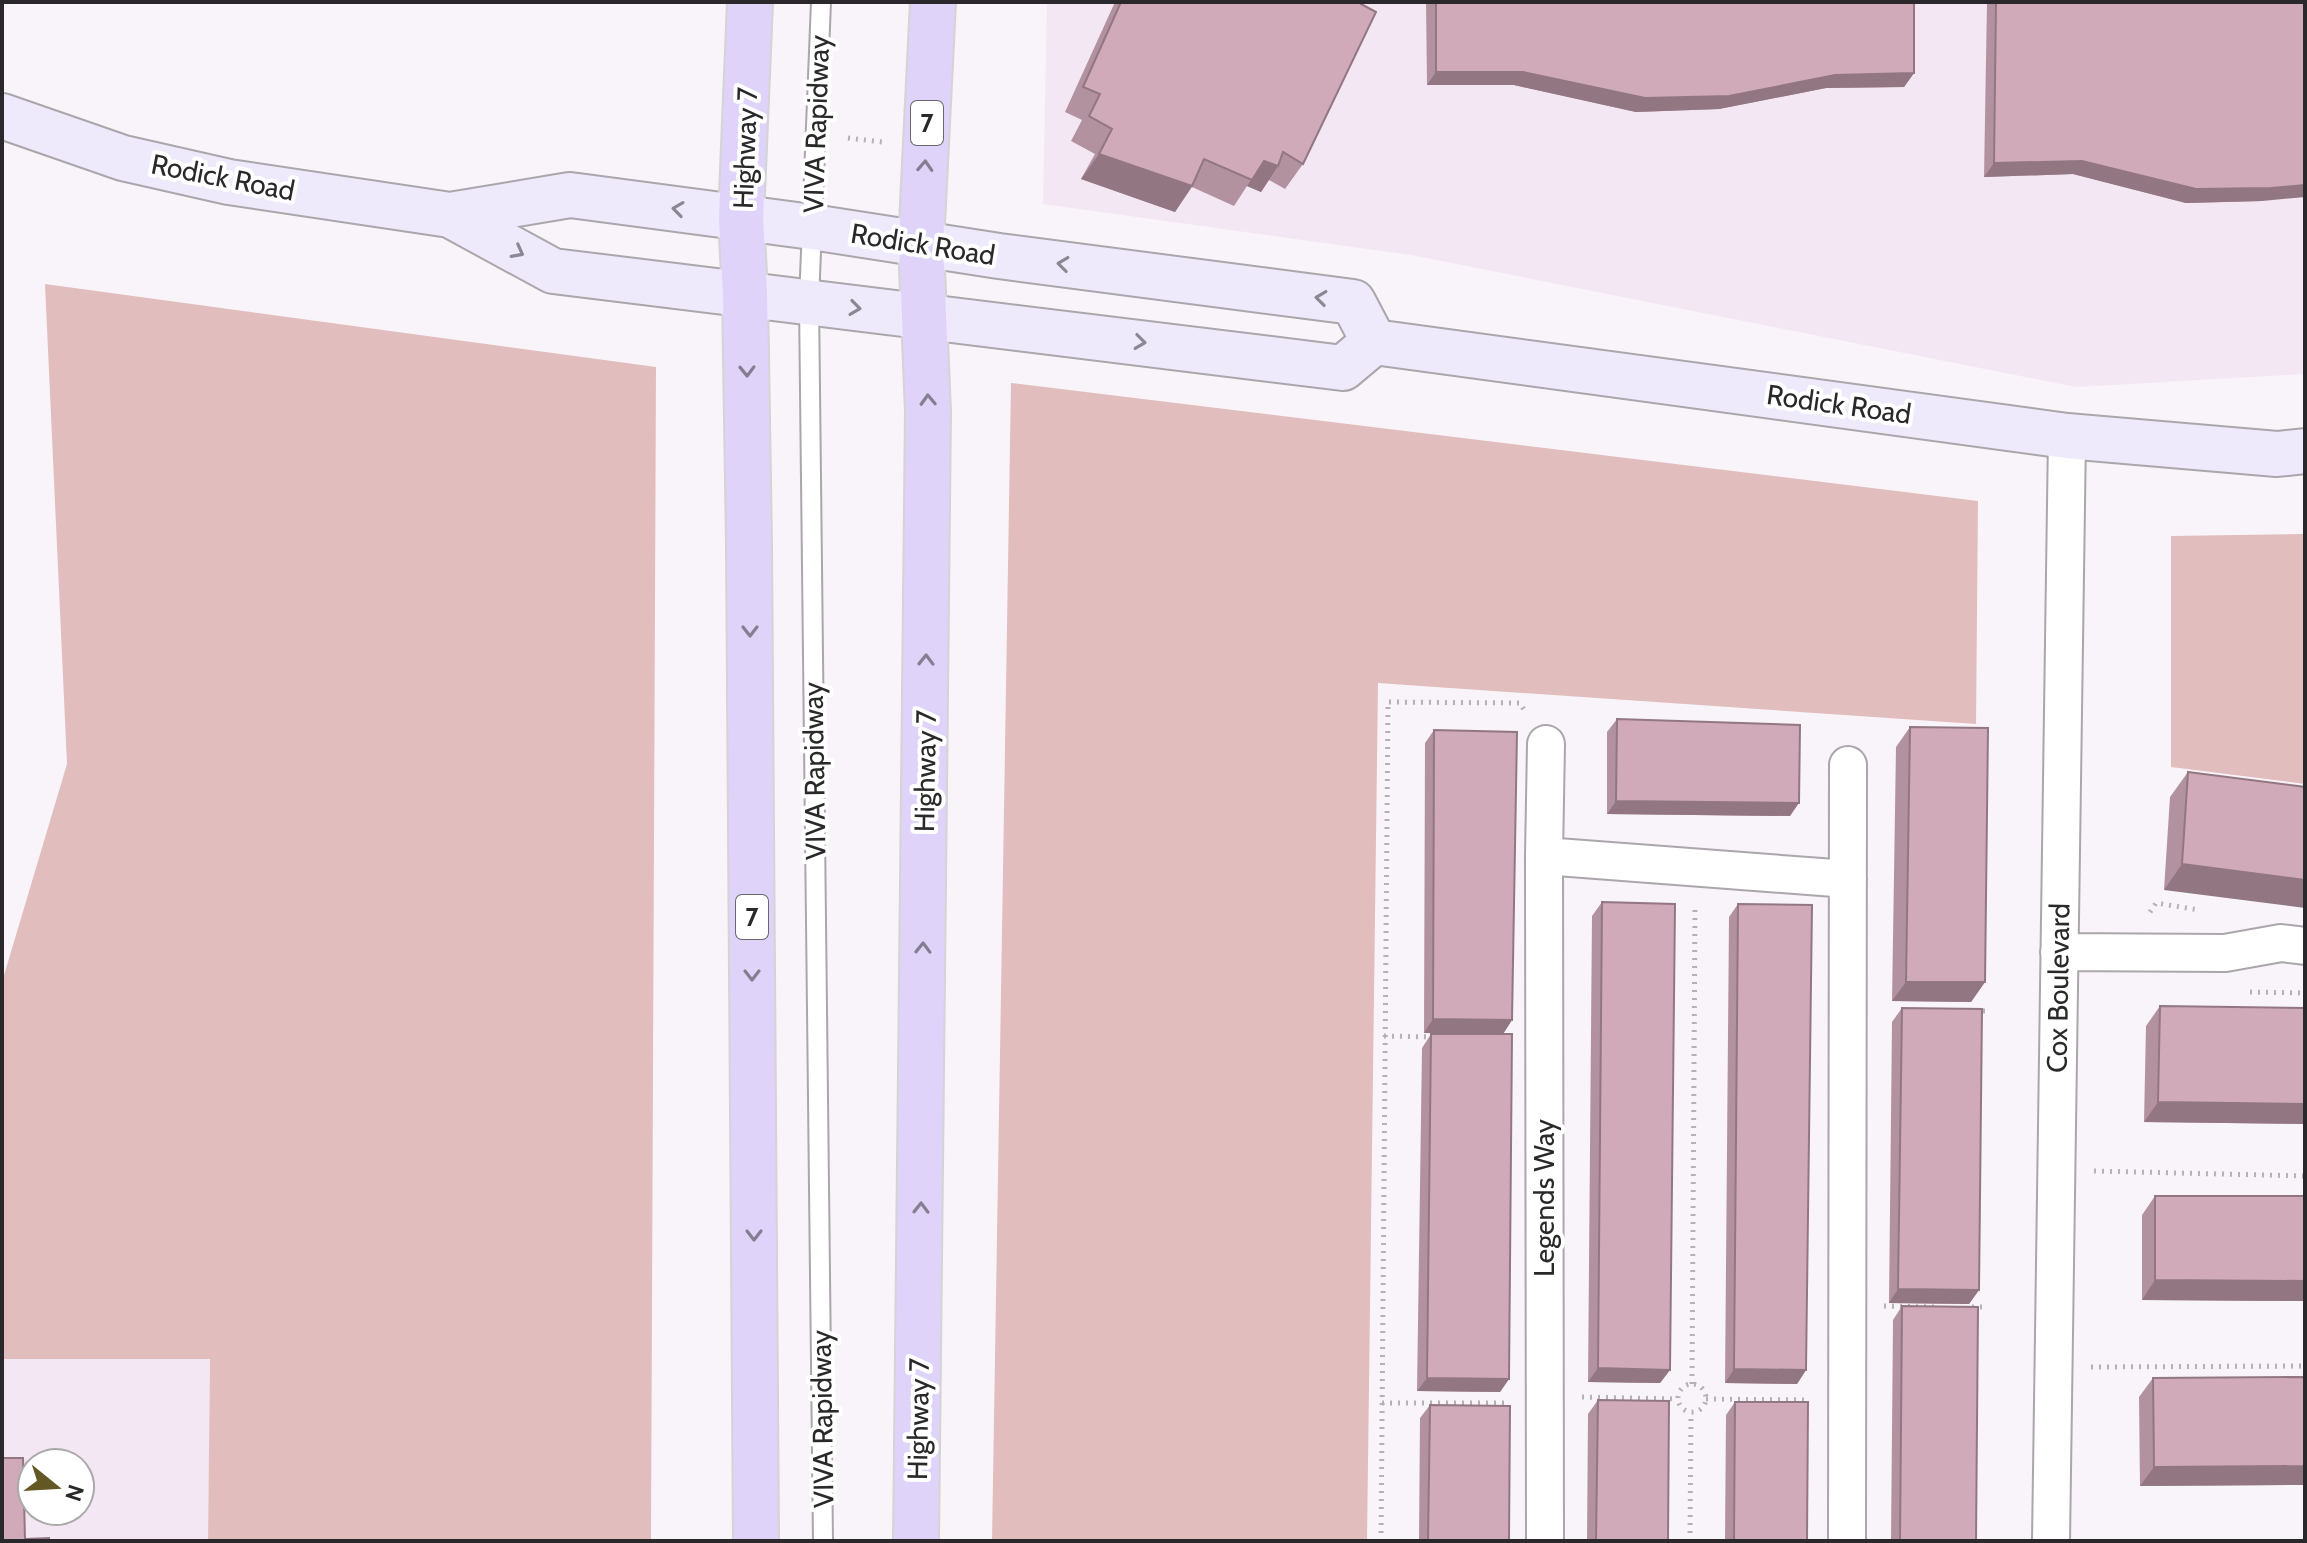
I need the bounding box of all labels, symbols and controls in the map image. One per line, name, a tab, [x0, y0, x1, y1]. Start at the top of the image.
street label: VIVA Rapidway	[796, 34, 836, 214]
street label: Highway 7	[726, 86, 764, 210]
road number: 7	[911, 101, 943, 145]
street label: Rodick Road	[148, 146, 298, 208]
one-way arrow	[916, 159, 933, 172]
one-way arrow	[671, 201, 684, 218]
street label: Rodick Road	[848, 216, 998, 272]
one-way arrow	[510, 243, 525, 258]
one-way arrow	[1056, 256, 1069, 273]
one-way arrow	[1314, 289, 1327, 306]
one-way arrow	[848, 299, 862, 316]
one-way arrow	[1134, 333, 1147, 350]
one-way arrow	[738, 365, 755, 378]
street label: Rodick Road	[1765, 377, 1913, 431]
one-way arrow	[919, 393, 936, 406]
one-way arrow	[741, 625, 759, 638]
one-way arrow	[917, 653, 935, 666]
street label: VIVA Rapidway	[795, 682, 833, 860]
street label: Highway 7	[907, 710, 943, 832]
road number: 7	[736, 895, 768, 939]
street label: Cox Boulevard	[2040, 903, 2076, 1073]
one-way arrow	[914, 941, 932, 954]
one-way arrow	[743, 969, 761, 982]
street label: Legends Way	[1527, 1119, 1561, 1277]
one-way arrow	[912, 1201, 930, 1214]
one-way arrow	[745, 1229, 763, 1242]
street label: VIVA Rapidway	[803, 1330, 841, 1508]
street label: Highway 7	[900, 1358, 936, 1480]
north arrow	[16, 1447, 96, 1527]
text: N	[59, 1481, 90, 1505]

